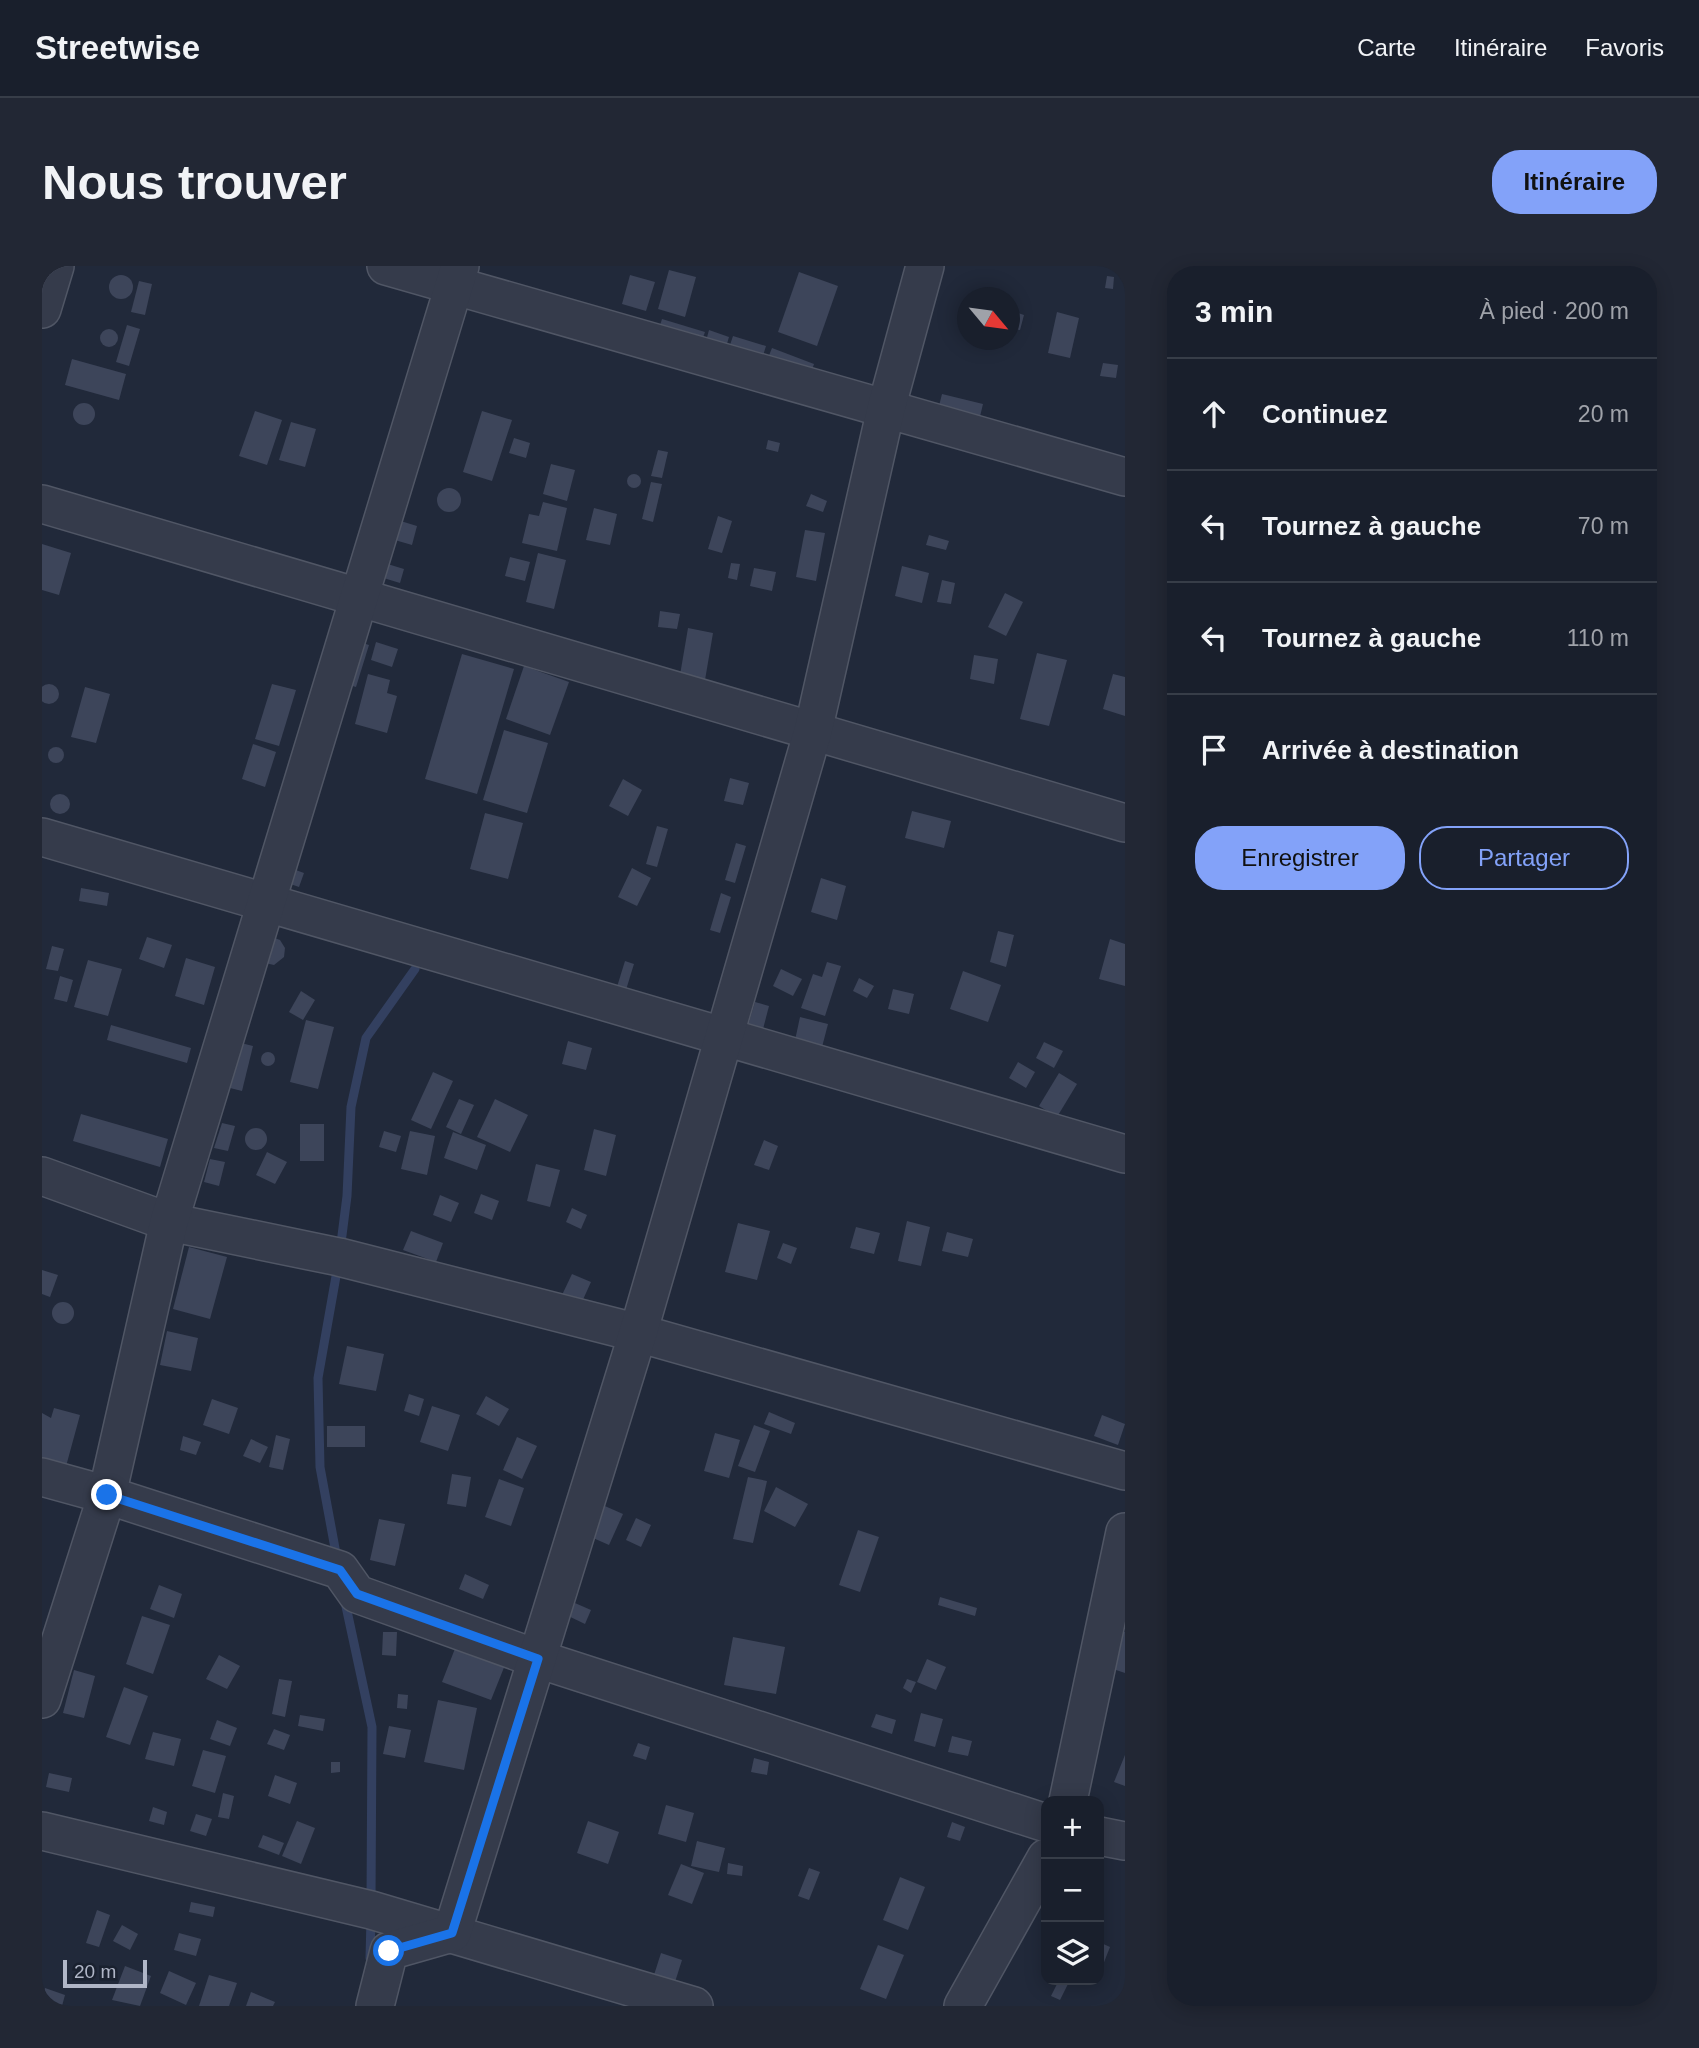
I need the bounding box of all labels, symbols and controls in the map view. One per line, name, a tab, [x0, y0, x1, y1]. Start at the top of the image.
text: Streetwise	[35, 29, 200, 66]
text: Carte	[1357, 34, 1416, 61]
text: Itinéraire	[1454, 34, 1547, 61]
text: Favoris	[1585, 34, 1664, 61]
button: Itinéraire	[1492, 150, 1657, 214]
text: Nous trouver	[42, 155, 347, 209]
north arrow	[957, 287, 1020, 350]
text: 3 min	[1195, 295, 1273, 328]
text: À pied · 200 m	[1479, 298, 1629, 324]
icon: ahead	[1195, 395, 1233, 433]
text: Continuez	[1262, 399, 1388, 429]
text: 20 m	[1578, 401, 1629, 427]
icon: left	[1195, 507, 1233, 545]
text: Tournez à gauche	[1262, 511, 1481, 541]
text: 70 m	[1578, 513, 1629, 539]
icon: left	[1195, 619, 1233, 657]
text: Tournez à gauche	[1262, 623, 1481, 653]
text: 110 m	[1567, 625, 1629, 651]
icon: arrive	[1195, 731, 1233, 769]
text: Arrivée à destination	[1262, 735, 1519, 765]
button: Enregistrer	[1195, 826, 1405, 890]
button: Partager	[1419, 826, 1629, 890]
route end	[91, 1479, 122, 1510]
map controls	[1041, 1796, 1104, 1985]
button: +	[1041, 1796, 1104, 1859]
button: −	[1041, 1859, 1104, 1922]
button: layers	[1041, 1922, 1104, 1985]
route start	[373, 1935, 404, 1966]
scale bar	[63, 1957, 147, 1989]
text: 20 m	[74, 1961, 116, 1982]

